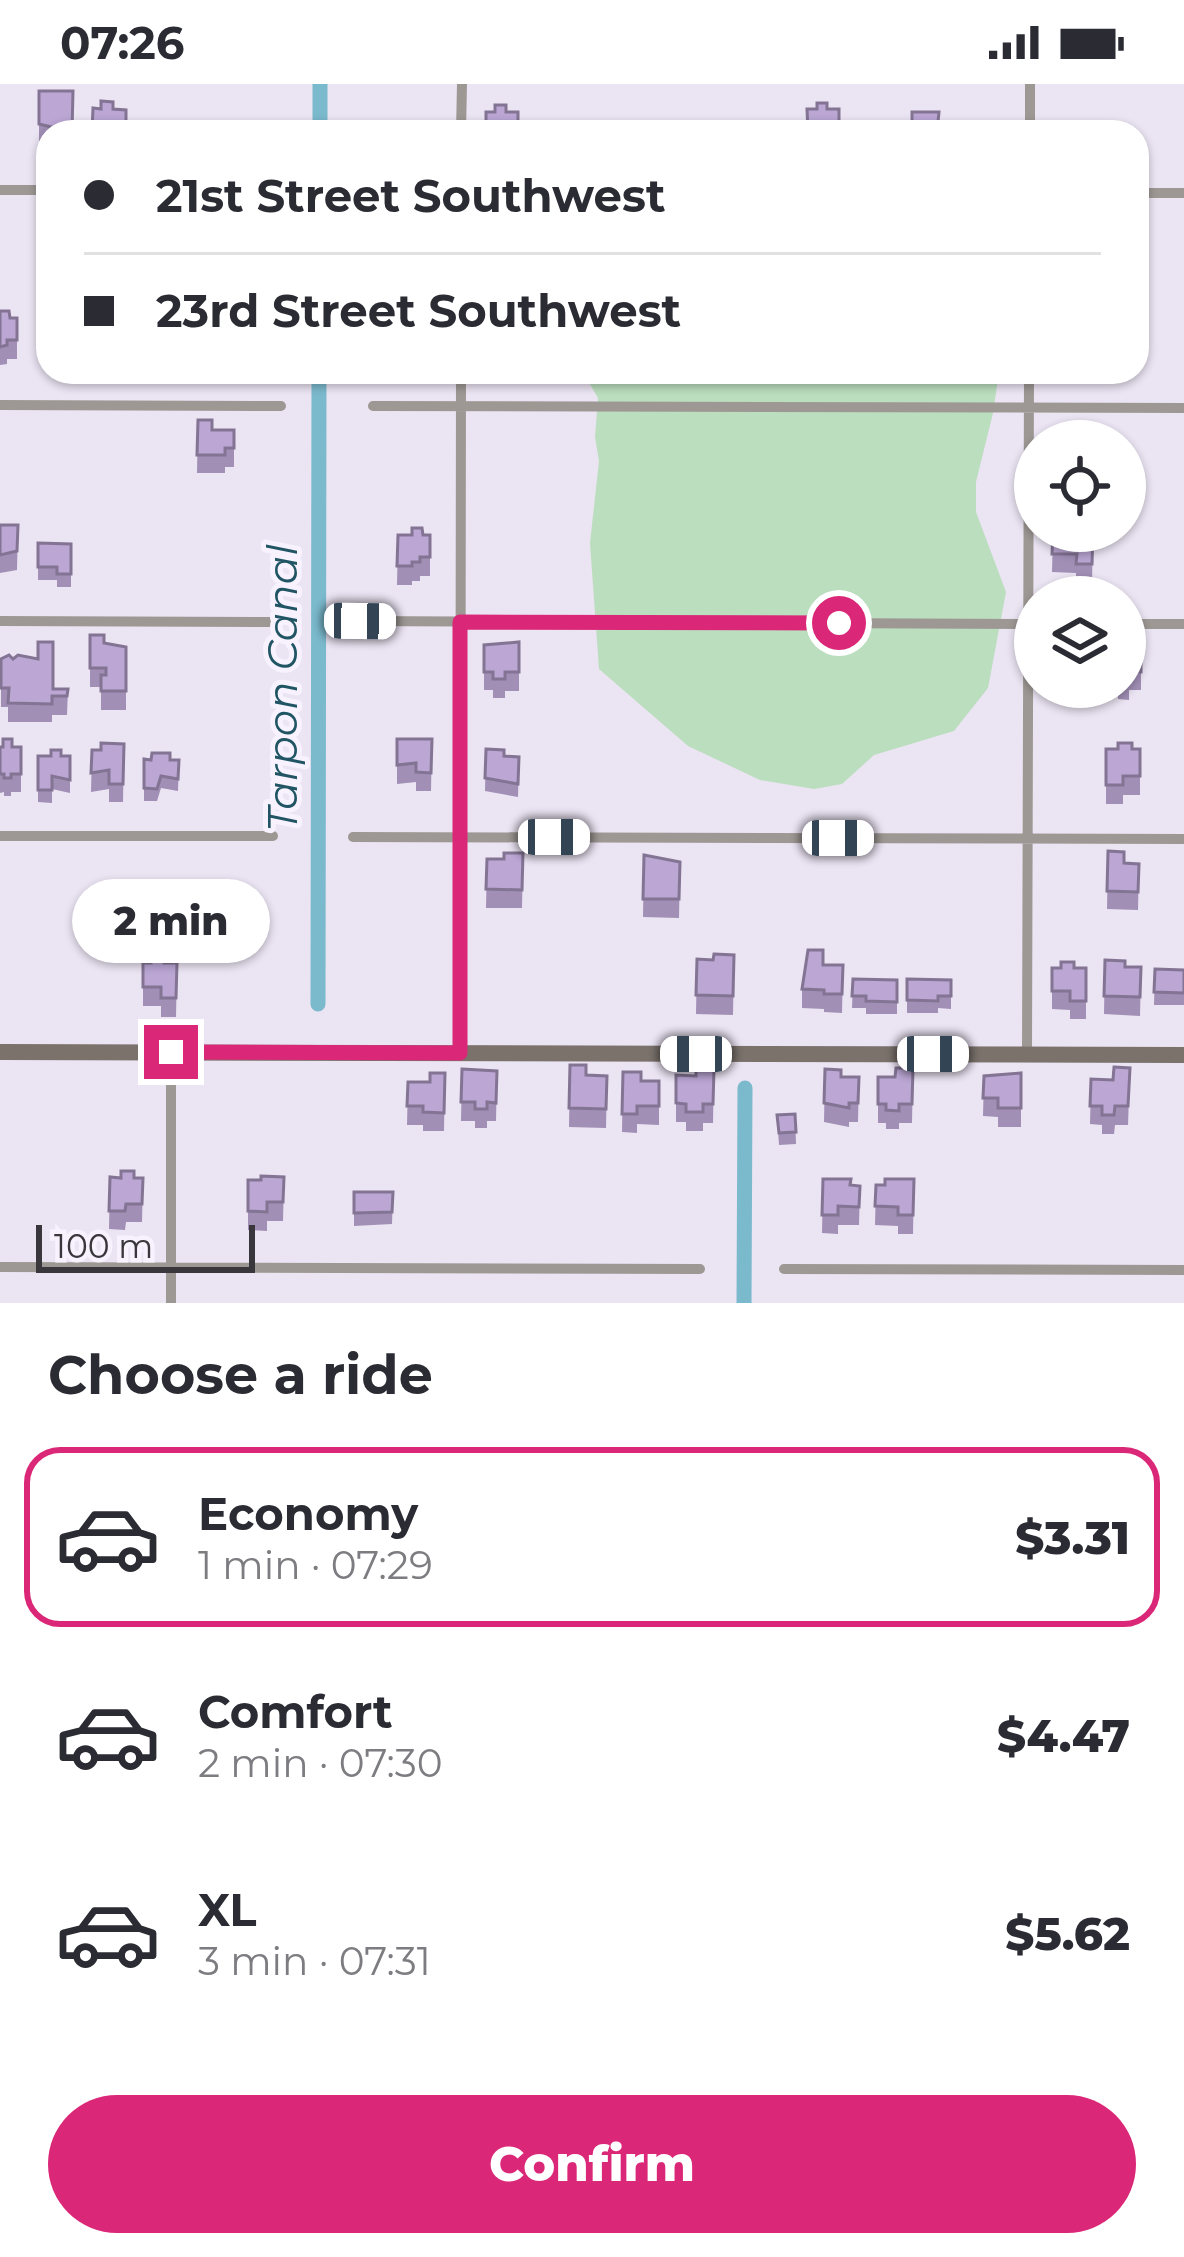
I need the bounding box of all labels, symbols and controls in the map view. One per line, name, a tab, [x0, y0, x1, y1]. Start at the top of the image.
text: 07:26	[60, 15, 184, 70]
text: 21st Street Southwest	[156, 168, 665, 223]
text: 23rd Street Southwest	[156, 283, 681, 338]
map controls	[1014, 420, 1146, 708]
button: locate	[1014, 420, 1146, 552]
water label: Tarpon Canal	[256, 544, 308, 831]
button: layers	[1014, 576, 1146, 708]
route start	[812, 596, 866, 650]
car	[324, 602, 396, 640]
car	[518, 819, 590, 855]
car	[802, 820, 874, 856]
callout: 2 min	[72, 878, 270, 962]
text: 2 min	[114, 897, 228, 945]
route end	[144, 1025, 198, 1079]
car	[660, 1036, 732, 1072]
car	[897, 1036, 969, 1072]
scale bar	[36, 1219, 255, 1272]
text: 100 m	[54, 1226, 153, 1266]
text: Choose a ride	[48, 1342, 433, 1408]
icon: car	[54, 1483, 162, 1591]
text: Economy	[198, 1486, 418, 1541]
text: $3.31	[1015, 1510, 1130, 1565]
text: 1 min · 07:29	[198, 1541, 433, 1589]
icon: car	[54, 1681, 162, 1789]
text: Comfort	[198, 1684, 393, 1739]
text: $4.47	[997, 1708, 1130, 1763]
text: 2 min · 07:30	[198, 1739, 443, 1787]
icon: car	[54, 1879, 162, 1987]
text: XL	[198, 1882, 256, 1937]
text: $5.62	[1005, 1906, 1130, 1961]
text: 3 min · 07:31	[198, 1937, 431, 1985]
button: Confirm	[48, 2095, 1136, 2233]

